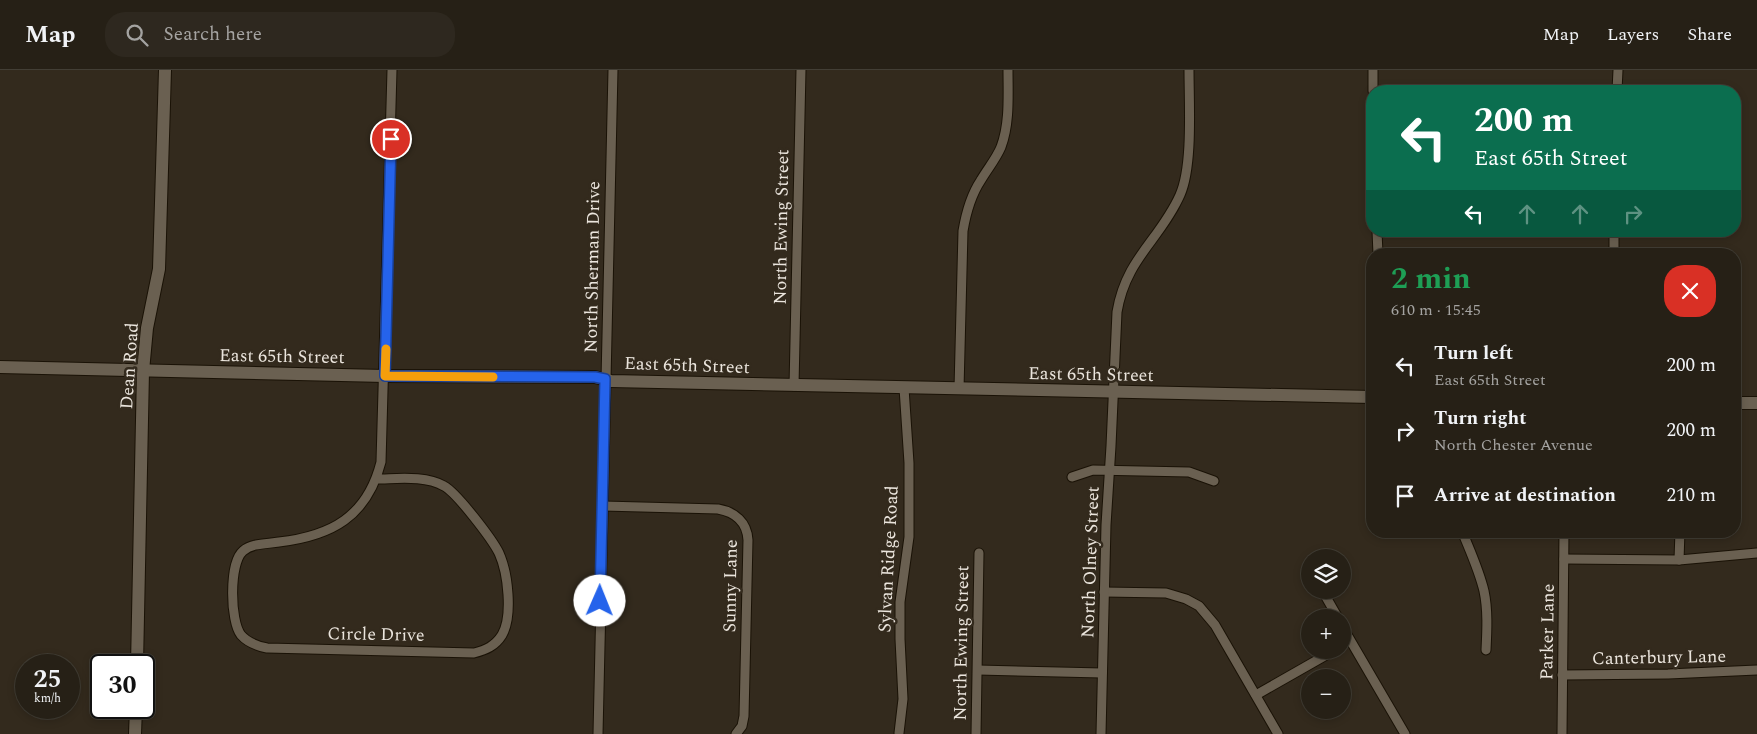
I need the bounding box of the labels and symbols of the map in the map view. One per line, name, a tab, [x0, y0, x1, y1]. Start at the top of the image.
pin	[370, 118, 412, 160]
street label: North Ewing Street	[767, 149, 796, 305]
street label: North Sherman Drive	[578, 181, 607, 353]
street label: Dean Road	[113, 322, 146, 410]
street label: East 65th Street	[219, 342, 345, 371]
street label: East 65th Street	[624, 350, 750, 381]
street label: East 65th Street	[1028, 360, 1154, 389]
street label: Sylvan Ridge Road	[871, 485, 906, 633]
street label: North Olney Street	[1074, 486, 1107, 638]
street label: Sunny Lane	[716, 539, 745, 633]
street label: North Ewing Street	[947, 565, 976, 721]
position arrow	[573, 574, 625, 626]
street label: Parker Lane	[1533, 584, 1562, 680]
street label: Circle Drive	[327, 620, 425, 649]
street label: Canterbury Lane	[1592, 643, 1726, 672]
speed limit sign: 30	[90, 654, 155, 719]

